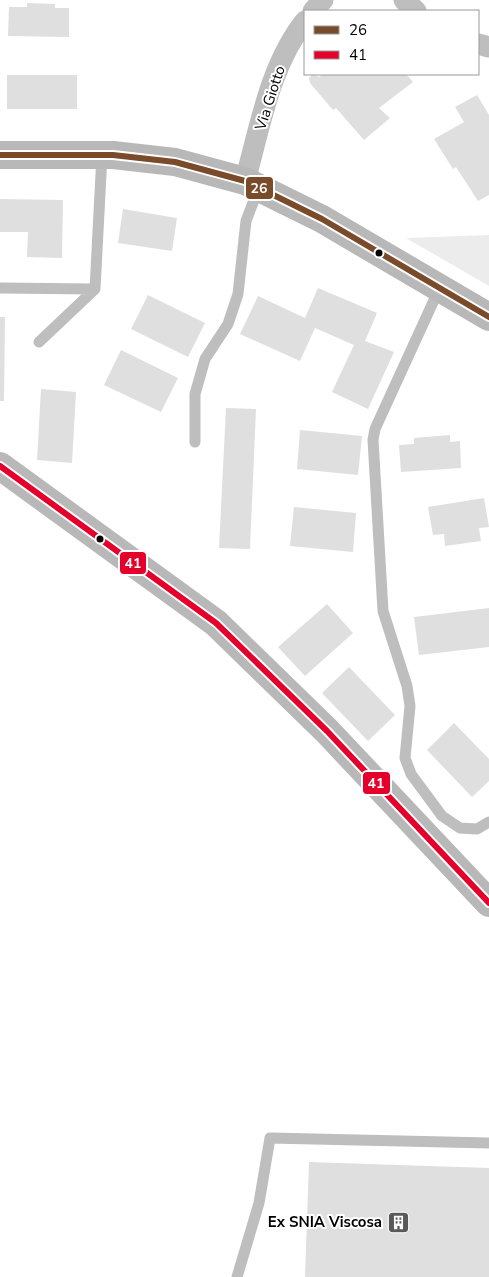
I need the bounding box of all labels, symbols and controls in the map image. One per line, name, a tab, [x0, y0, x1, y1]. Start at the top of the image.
legend	[304, 10, 479, 75]
text: 26	[349, 20, 367, 40]
text: 41	[349, 45, 367, 65]
street label: Via Giotto	[250, 63, 290, 134]
line badge: 26	[245, 176, 274, 200]
text: 26	[251, 179, 267, 198]
unlabelled marker	[374, 248, 384, 258]
unlabelled marker	[95, 534, 105, 544]
line badge: 41	[119, 551, 147, 575]
text: 41	[125, 554, 141, 573]
line badge: 41	[362, 771, 391, 795]
text: 41	[368, 774, 384, 793]
building icon: Ex SNIA Viscosa	[386, 1210, 410, 1234]
place label: Ex SNIA Viscosa	[268, 1212, 382, 1232]

